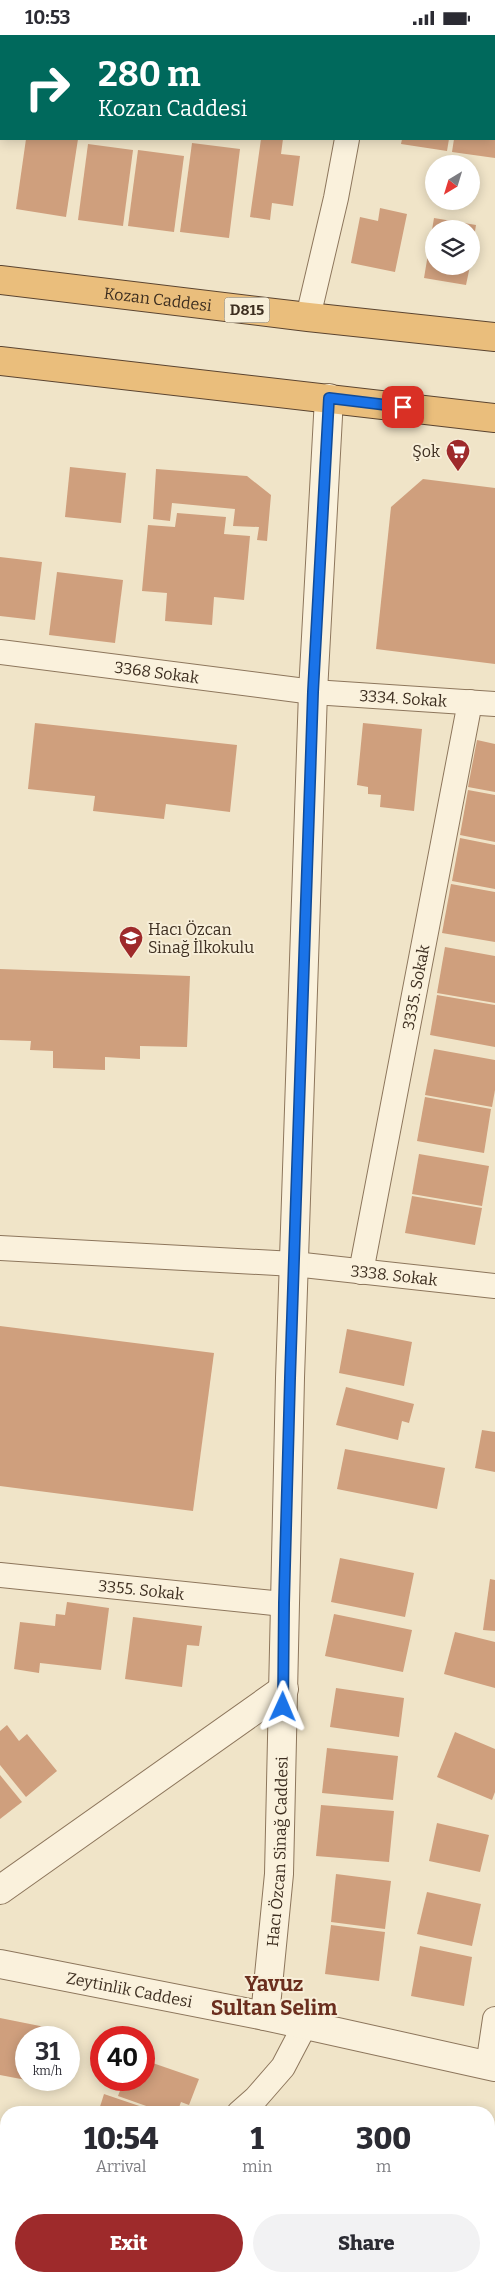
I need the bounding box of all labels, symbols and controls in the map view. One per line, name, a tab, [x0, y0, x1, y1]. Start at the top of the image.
text: 10:53	[25, 6, 71, 29]
text: 280 m	[98, 53, 201, 95]
icon: right	[15, 55, 80, 120]
text: Kozan Caddesi	[98, 95, 247, 122]
north arrow	[425, 155, 480, 210]
map controls	[425, 155, 480, 275]
button: layers	[425, 220, 480, 275]
street label: Kozan Caddesi	[103, 283, 213, 315]
road number: D815	[224, 297, 270, 323]
pin	[382, 386, 424, 428]
icon: arrive	[389, 393, 417, 421]
supermarket icon: Şok	[445, 438, 471, 472]
place label: Şok	[412, 442, 440, 461]
street label: 3368 Sokak	[113, 657, 200, 687]
street label: 3334. Sokak	[359, 686, 448, 710]
place label: Hacı Özcan Sinağ İlkokulu	[148, 920, 254, 957]
school or university icon: Hacı Özcan Sinağ İlkokulu	[118, 925, 144, 959]
street label: 3335. Sokak	[398, 943, 433, 1032]
street label: 3338. Sokak	[350, 1261, 438, 1289]
street label: 3355. Sokak	[97, 1576, 185, 1603]
position arrow	[256, 1680, 308, 1732]
street label: Hacı Özcan Sinağ Caddesi	[262, 1756, 291, 1948]
street label: Zeytinlik Caddesi	[65, 1968, 194, 2011]
district label: Yavuz Sultan Selim	[211, 1971, 337, 2021]
speed limit sign: 40	[90, 2026, 155, 2091]
text: 31	[35, 2037, 60, 2067]
text: km/h	[33, 2064, 62, 2078]
text: 10:54	[84, 2121, 158, 2157]
text: 1	[251, 2121, 264, 2157]
text: 300	[356, 2121, 411, 2157]
text: Arrival	[96, 2157, 146, 2176]
text: min	[242, 2157, 272, 2176]
text: m	[376, 2157, 391, 2176]
button: Exit	[15, 2214, 243, 2272]
button: Share	[253, 2214, 480, 2272]

